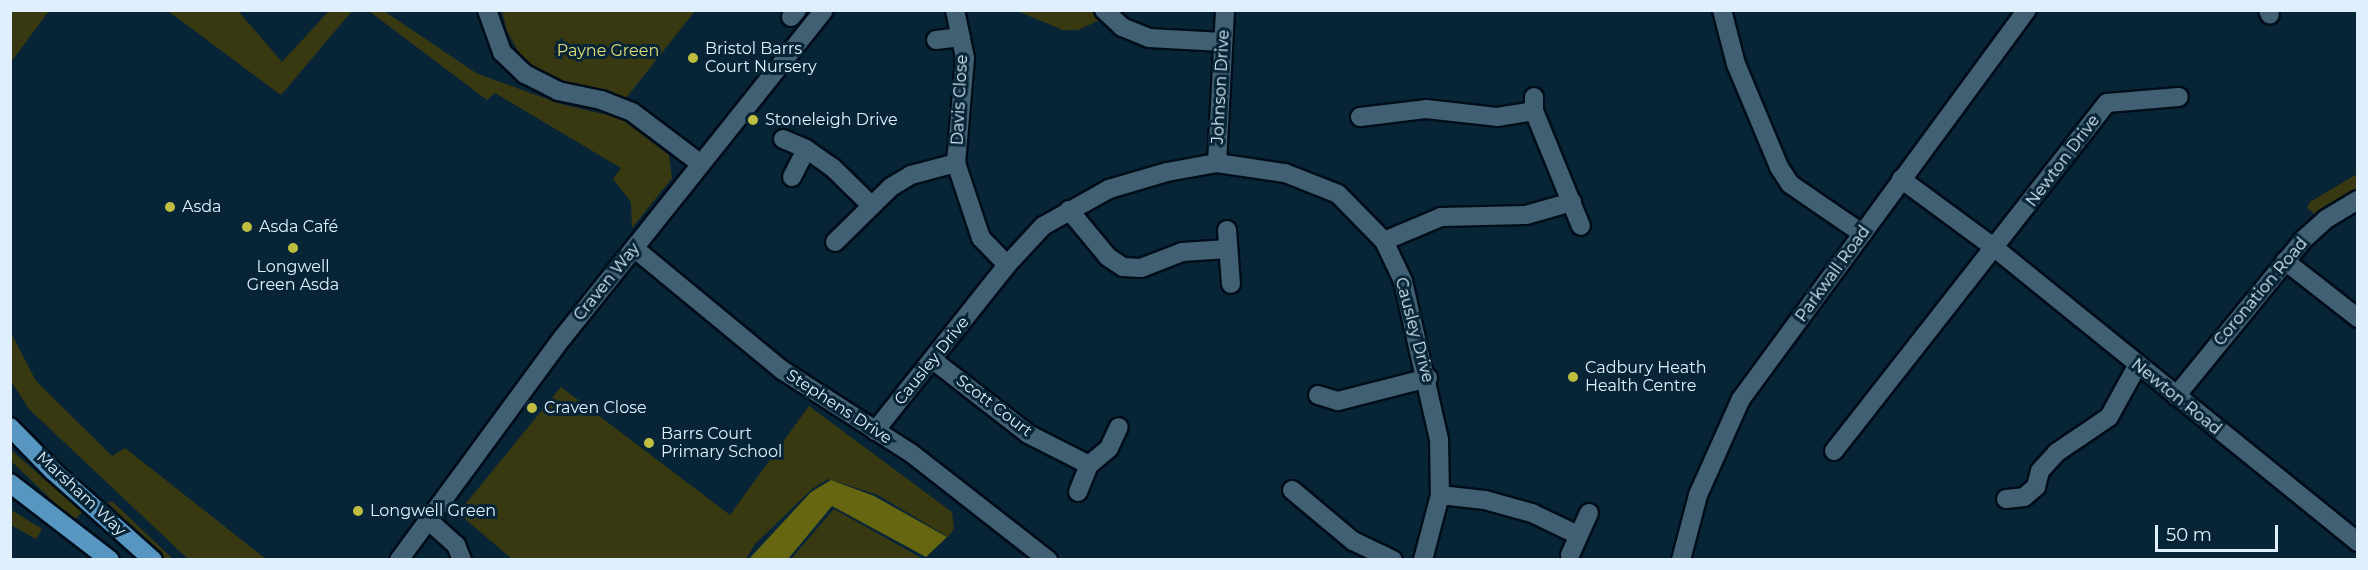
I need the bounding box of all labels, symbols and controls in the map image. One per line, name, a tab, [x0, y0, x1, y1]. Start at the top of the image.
street label: Johnson Drive	[1208, 29, 1234, 145]
place label: Bristol Barrs Court Nursery	[705, 39, 817, 77]
park label: Payne Green	[557, 41, 659, 61]
marker: Bristol Barrs Court Nursery	[686, 51, 700, 65]
street label: Davis Close	[948, 54, 972, 146]
place label: Stoneleigh Drive	[765, 110, 898, 130]
street label: Newton Drive	[2022, 111, 2104, 211]
marker: Stoneleigh Drive	[746, 113, 760, 127]
place label: Asda	[182, 197, 221, 217]
marker: Asda	[163, 200, 177, 214]
place label: Asda Café	[259, 217, 338, 237]
marker: Asda Café	[240, 220, 254, 234]
street label: Parkwall Road	[1792, 222, 1874, 326]
street label: Coronation Road	[2210, 234, 2312, 350]
street label: Craven Way	[570, 239, 644, 325]
marker: Longwell Green Asda	[286, 241, 300, 255]
place label: Longwell Green Asda	[247, 257, 339, 295]
street label: Causley Drive	[1391, 275, 1437, 385]
street label: Causley Drive	[891, 313, 973, 409]
street label: Newton Road	[2127, 355, 2225, 439]
place label: Cadbury Heath Health Centre	[1585, 358, 1706, 396]
street label: Stephens Drive	[783, 366, 895, 448]
marker: Cadbury Heath Health Centre	[1566, 370, 1580, 384]
street label: Scott Court	[952, 371, 1036, 441]
place label: Craven Close	[544, 398, 647, 418]
marker: Craven Close	[525, 401, 539, 415]
place label: Barrs Court Primary School	[661, 424, 782, 462]
marker: Barrs Court Primary School	[642, 436, 656, 450]
street label: Marsham Way	[32, 448, 130, 540]
place label: Longwell Green	[370, 501, 496, 521]
marker: Longwell Green	[351, 504, 365, 518]
scale bar	[2158, 513, 2281, 551]
text: 50 m	[2166, 524, 2212, 546]

